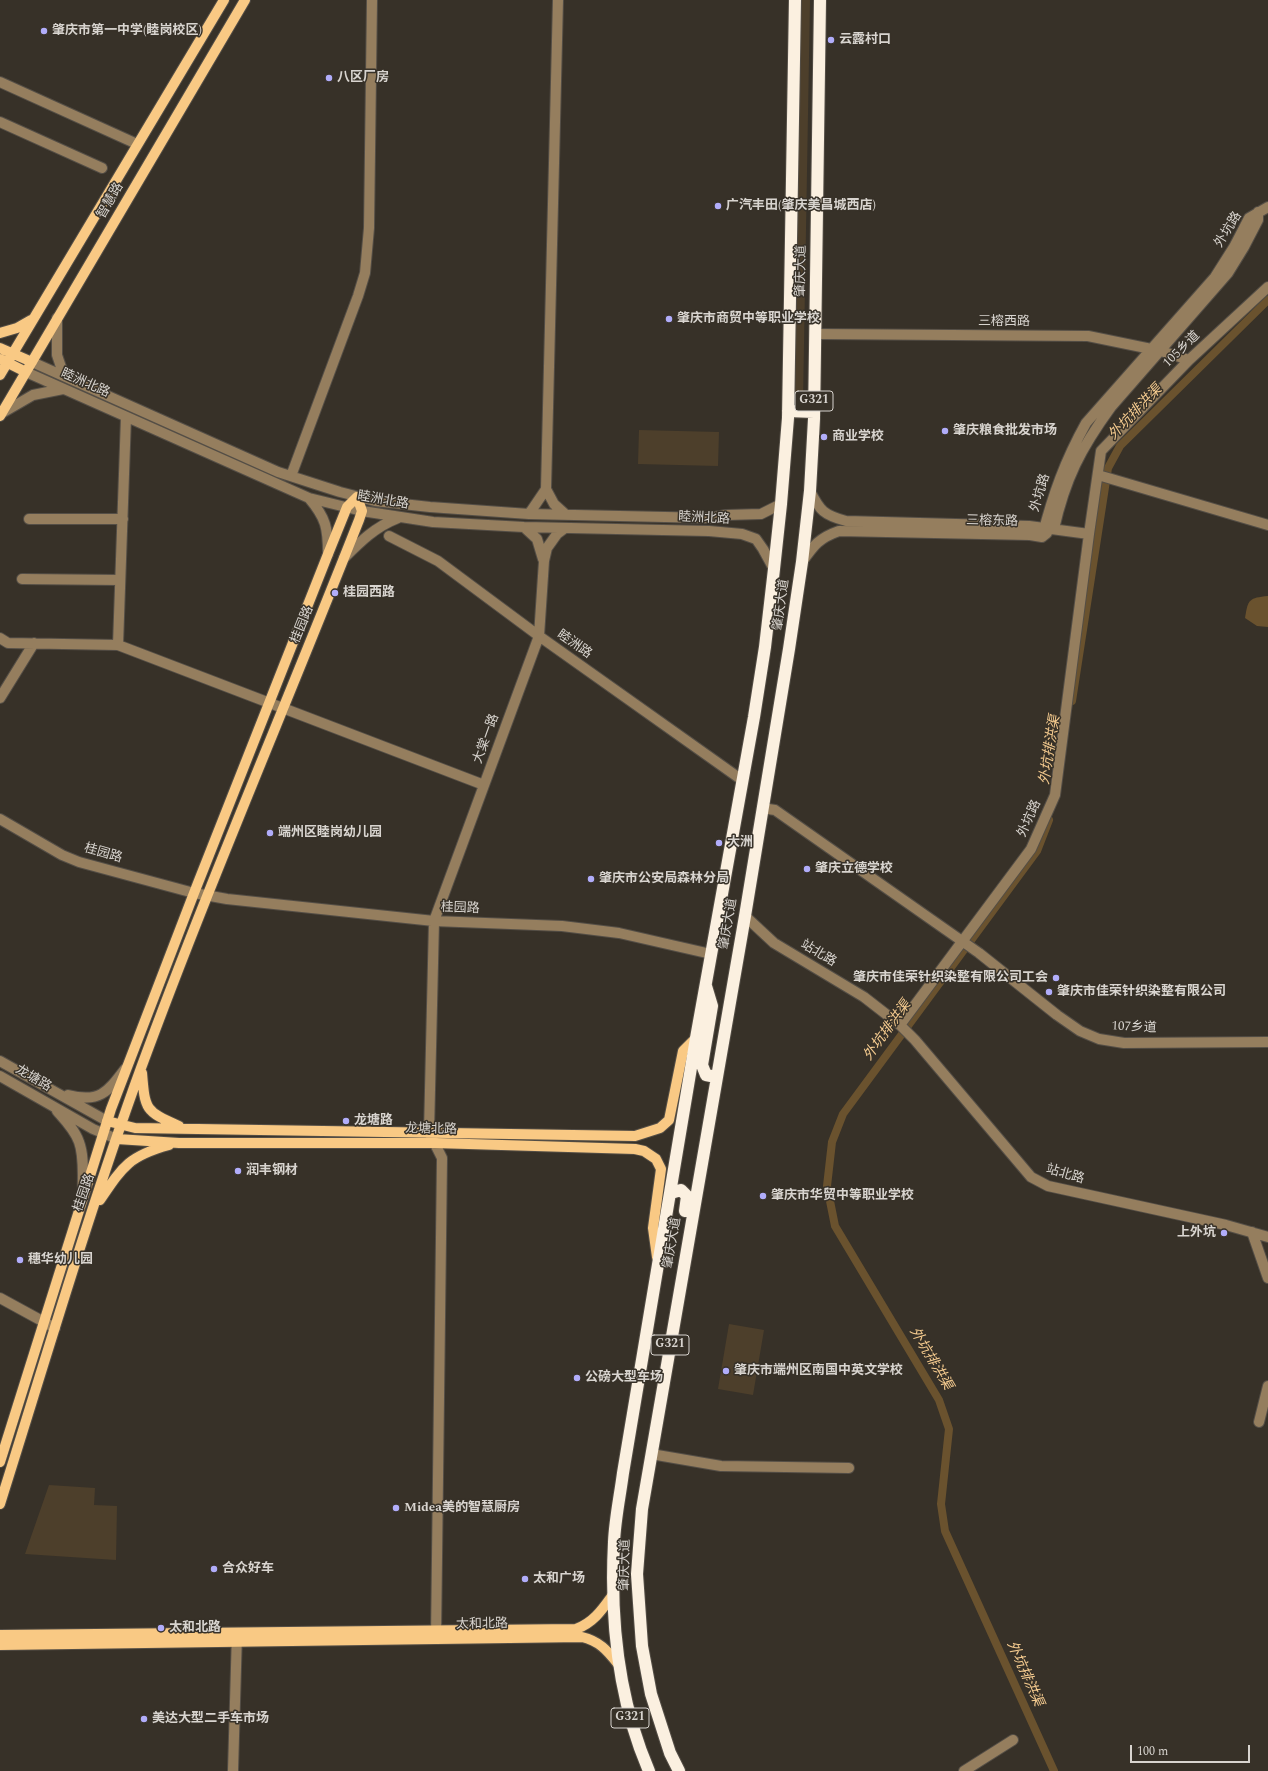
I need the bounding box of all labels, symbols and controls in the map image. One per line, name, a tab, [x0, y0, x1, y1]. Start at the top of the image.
place label: 肇庆市第一中学(睦岗校区)	[52, 23, 202, 39]
marker: 肇庆市第一中学(睦岗校区)	[39, 26, 49, 36]
place label: 云露村口	[839, 32, 891, 48]
marker: 云露村口	[826, 35, 836, 45]
place label: 八区厂房	[337, 70, 389, 86]
marker: 八区厂房	[324, 73, 334, 83]
street label: 智慧路	[94, 180, 128, 222]
place label: 广汽丰田(肇庆美昌城西店)	[726, 198, 876, 214]
marker: 广汽丰田(肇庆美昌城西店)	[713, 201, 723, 211]
street label: 外坑路	[1212, 209, 1246, 251]
street label: 肇庆大道	[794, 245, 810, 297]
place label: 肇庆市商贸中等职业学校	[677, 311, 820, 327]
marker: 肇庆市商贸中等职业学校	[664, 314, 674, 324]
street label: 三榕西路	[978, 314, 1030, 330]
street label: 105乡道	[1160, 329, 1204, 371]
street label: 睦洲北路	[58, 366, 112, 402]
water label: 外坑排洪渠	[1106, 382, 1166, 444]
road number: G321	[795, 391, 833, 411]
place label: 肇庆粮食批发市场	[953, 423, 1057, 439]
marker: 肇庆粮食批发市场	[940, 426, 950, 436]
place label: 商业学校	[832, 429, 884, 445]
marker: 商业学校	[819, 432, 829, 442]
street label: 外坑路	[1028, 472, 1054, 514]
street label: 睦洲北路	[356, 489, 410, 513]
street label: 睦洲北路	[678, 510, 730, 528]
street label: 三榕东路	[966, 514, 1018, 530]
street label: 肇庆大道	[771, 578, 793, 632]
place label: 桂园西路	[343, 585, 395, 601]
marker: 桂园西路	[330, 588, 340, 598]
street label: 桂园路	[288, 604, 318, 646]
street label: 睦洲路	[554, 627, 594, 663]
street label: 大棠一路	[471, 712, 503, 766]
water label: 外坑排洪渠	[1037, 714, 1065, 786]
street label: 外坑路	[1015, 798, 1045, 840]
place label: 端州区睦岗幼儿园	[278, 825, 382, 841]
marker: 端州区睦岗幼儿园	[265, 828, 275, 838]
place label: 大洲	[727, 835, 753, 851]
marker: 大洲	[714, 838, 724, 848]
street label: 桂园路	[82, 841, 124, 867]
place label: 肇庆立德学校	[815, 861, 893, 877]
marker: 肇庆立德学校	[802, 864, 812, 874]
place label: 肇庆市公安局森林分局	[599, 871, 729, 887]
marker: 肇庆市公安局森林分局	[586, 874, 596, 884]
street label: 肇庆大道	[717, 897, 741, 951]
street label: 桂园路	[440, 901, 480, 917]
street label: 站北路	[797, 937, 839, 971]
place label: 肇庆市佳荣针织染整有限公司工会	[853, 970, 1048, 986]
marker: 肇庆市佳荣针织染整有限公司工会	[1051, 973, 1061, 983]
place label: 肇庆市佳荣针织染整有限公司	[1057, 984, 1226, 1000]
marker: 肇庆市佳荣针织染整有限公司	[1044, 987, 1054, 997]
water label: 外坑排洪渠	[861, 998, 915, 1064]
street label: 107乡道	[1111, 1019, 1157, 1037]
street label: 龙塘路	[12, 1062, 54, 1096]
place label: 龙塘路	[354, 1113, 393, 1129]
marker: 龙塘路	[341, 1116, 351, 1126]
street label: 龙塘北路	[405, 1122, 457, 1138]
street label: 站北路	[1044, 1162, 1086, 1188]
place label: 润丰钢材	[246, 1163, 298, 1179]
marker: 润丰钢材	[233, 1166, 243, 1176]
street label: 桂园路	[71, 1172, 99, 1214]
place label: 肇庆市华贸中等职业学校	[771, 1188, 914, 1204]
marker: 肇庆市华贸中等职业学校	[758, 1191, 768, 1201]
street label: 肇庆大道	[661, 1216, 685, 1270]
place label: 上外坑	[1177, 1225, 1216, 1241]
marker: 上外坑	[1219, 1228, 1229, 1238]
place label: 穗华幼儿园	[28, 1252, 93, 1268]
marker: 穗华幼儿园	[15, 1255, 25, 1265]
water label: 外坑排洪渠	[905, 1325, 955, 1393]
road number: G321	[651, 1335, 689, 1355]
place label: 肇庆市端州区南国中英文学校	[734, 1363, 903, 1379]
marker: 肇庆市端州区南国中英文学校	[721, 1366, 731, 1376]
place label: 公磅大型车场	[585, 1370, 663, 1386]
marker: 公磅大型车场	[572, 1373, 582, 1383]
place label: Midea美的智慧厨房	[404, 1500, 520, 1516]
marker: Midea美的智慧厨房	[391, 1503, 401, 1513]
street label: 肇庆大道	[618, 1539, 634, 1591]
place label: 合众好车	[222, 1561, 274, 1577]
marker: 合众好车	[209, 1564, 219, 1574]
place label: 太和广场	[533, 1571, 585, 1587]
marker: 太和广场	[520, 1574, 530, 1584]
street label: 太和北路	[456, 1617, 508, 1633]
place label: 太和北路	[169, 1620, 221, 1636]
marker: 太和北路	[156, 1623, 166, 1633]
water label: 外坑排洪渠	[1002, 1639, 1046, 1709]
road number: G321	[611, 1708, 649, 1728]
place label: 美达大型二手车市场	[152, 1711, 269, 1727]
marker: 美达大型二手车市场	[139, 1714, 149, 1724]
scale bar	[1132, 1737, 1252, 1763]
text: 100 m	[1137, 1742, 1168, 1761]

